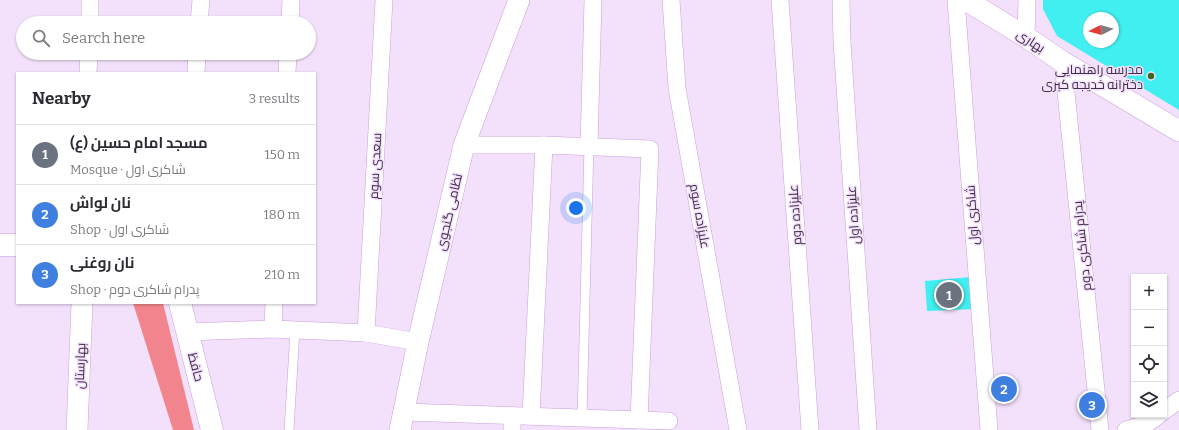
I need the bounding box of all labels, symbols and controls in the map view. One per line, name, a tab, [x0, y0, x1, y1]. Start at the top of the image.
north arrow	[1083, 12, 1119, 48]
search box	[16, 16, 316, 60]
street label: بهاری	[1014, 26, 1048, 56]
icon: search	[30, 27, 52, 49]
text: Search here	[62, 29, 145, 47]
place label: مدرسه راهنمایی دخترانه خدیجه کبری	[1042, 62, 1143, 92]
marker: مدرسه راهنمایی دخترانه خدیجه کبری	[1146, 71, 1156, 81]
text: Nearby	[32, 88, 91, 109]
text: 3 results	[249, 91, 300, 106]
street label: سعدی سوم	[366, 132, 386, 200]
text: مسجد امام حسین (ع)	[70, 134, 208, 152]
text: 1	[42, 147, 48, 162]
text: 150 m	[264, 147, 300, 162]
text: Mosque · شاکری اول	[70, 162, 186, 177]
street label: نظامی گنجوی	[433, 172, 465, 252]
street label: علیزاده سوم	[685, 182, 713, 250]
street label: علیزاده دوم	[785, 184, 807, 246]
street label: شاکری اول	[962, 184, 983, 246]
street label: علیزاده اول	[843, 185, 864, 245]
text: نان لواش	[70, 194, 131, 212]
your location	[566, 198, 586, 218]
street label: پدرام شاکری دوم	[1070, 200, 1096, 292]
text: 2	[41, 207, 49, 222]
text: 180 m	[264, 207, 300, 222]
text: Shop · شاکری اول	[70, 222, 169, 237]
text: نان روغنی	[70, 254, 134, 272]
text: 3	[41, 267, 49, 282]
text: 210 m	[264, 267, 300, 282]
map controls	[1131, 274, 1167, 418]
button: +	[1131, 274, 1167, 310]
pin: 1	[936, 280, 962, 310]
text: Shop · پدرام شاکری دوم	[70, 282, 200, 297]
button: −	[1131, 310, 1167, 346]
street label: بهارستان	[72, 343, 88, 389]
button: locate	[1131, 346, 1167, 382]
street label: حافظ	[185, 351, 207, 383]
pin: 2	[991, 374, 1017, 404]
button: layers	[1131, 382, 1167, 418]
pin: 3	[1079, 390, 1105, 420]

